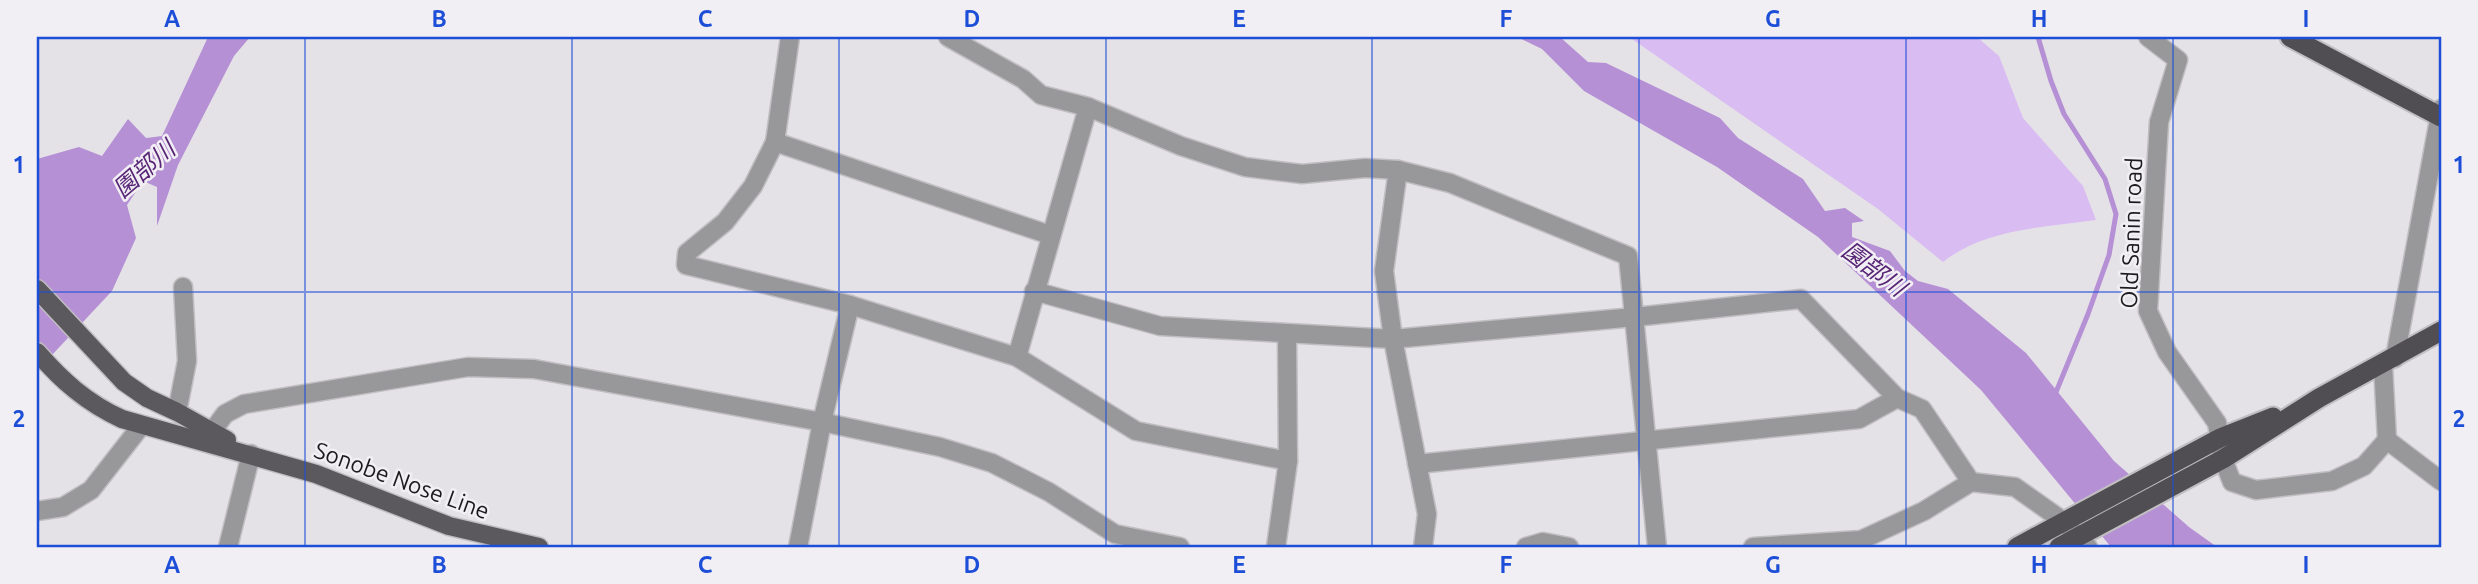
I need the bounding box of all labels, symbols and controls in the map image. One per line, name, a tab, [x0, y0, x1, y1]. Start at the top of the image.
text: A	[164, 6, 180, 31]
text: B	[431, 6, 447, 31]
text: C	[698, 6, 713, 31]
text: D	[964, 6, 980, 31]
text: E	[1232, 6, 1246, 31]
text: F	[1500, 6, 1513, 31]
text: G	[1765, 6, 1781, 31]
text: H	[2031, 6, 2047, 31]
text: I	[2303, 6, 2309, 31]
water label: 園部川	[108, 133, 182, 203]
text: 1	[13, 152, 25, 177]
text: 1	[2453, 152, 2465, 177]
street label: Old Sanin road	[2116, 157, 2146, 309]
water label: 園部川	[1837, 237, 1913, 303]
text: 2	[13, 406, 25, 431]
text: 2	[2453, 406, 2465, 431]
street label: Sonobe Nose Line	[311, 437, 493, 523]
text: A	[164, 552, 180, 577]
text: B	[431, 552, 447, 577]
text: C	[698, 552, 713, 577]
text: D	[964, 552, 980, 577]
text: E	[1232, 552, 1246, 577]
text: F	[1500, 552, 1513, 577]
text: G	[1765, 552, 1781, 577]
text: H	[2031, 552, 2047, 577]
text: I	[2303, 552, 2309, 577]

